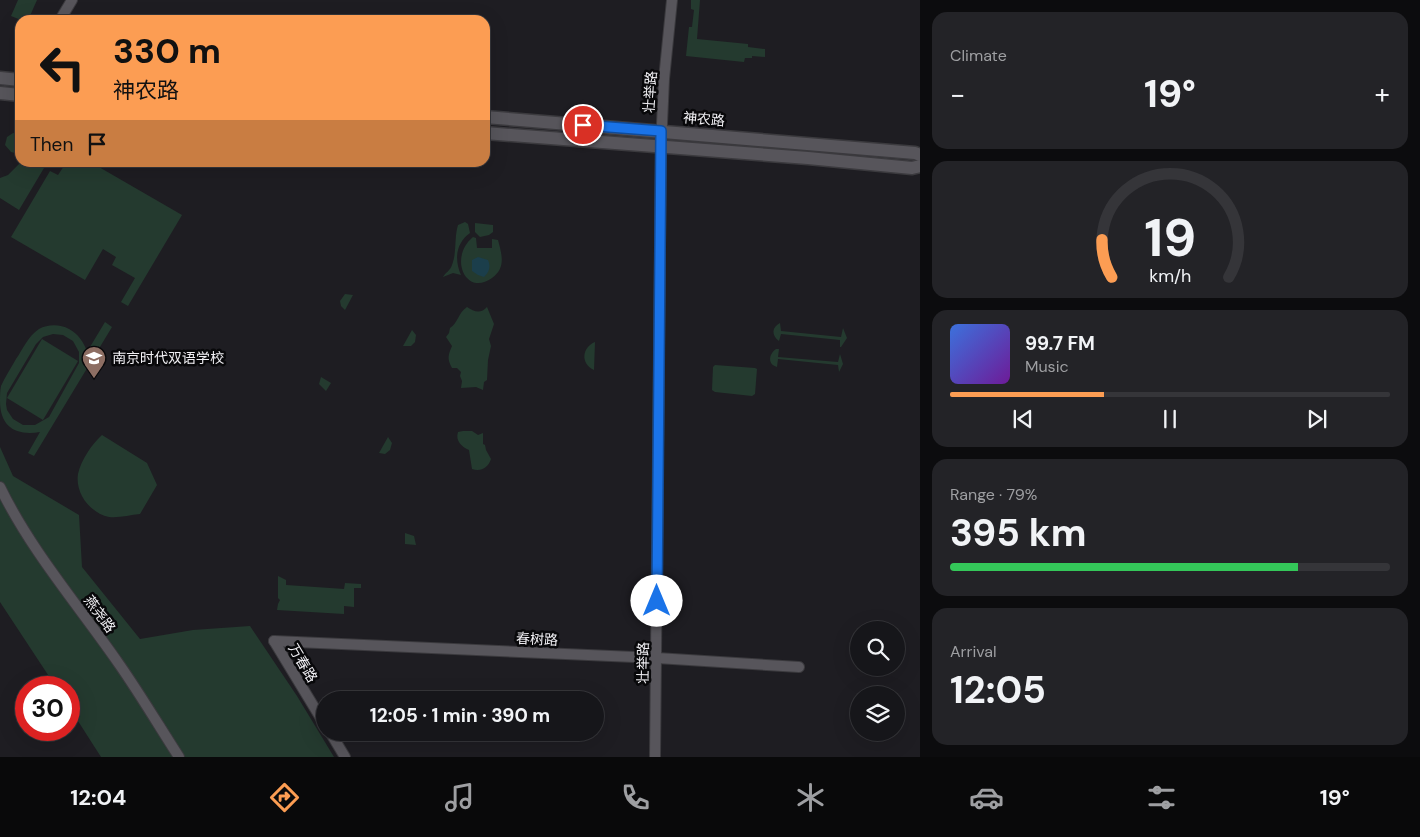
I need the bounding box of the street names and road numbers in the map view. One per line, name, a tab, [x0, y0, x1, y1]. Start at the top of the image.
street label: 壮举路	[640, 70, 660, 114]
street label: 神农路	[682, 108, 726, 130]
street label: 燕尧路	[80, 592, 120, 636]
street label: 春树路	[516, 629, 558, 649]
street label: 万春路	[284, 640, 322, 686]
street label: 壮举路	[634, 642, 652, 684]

